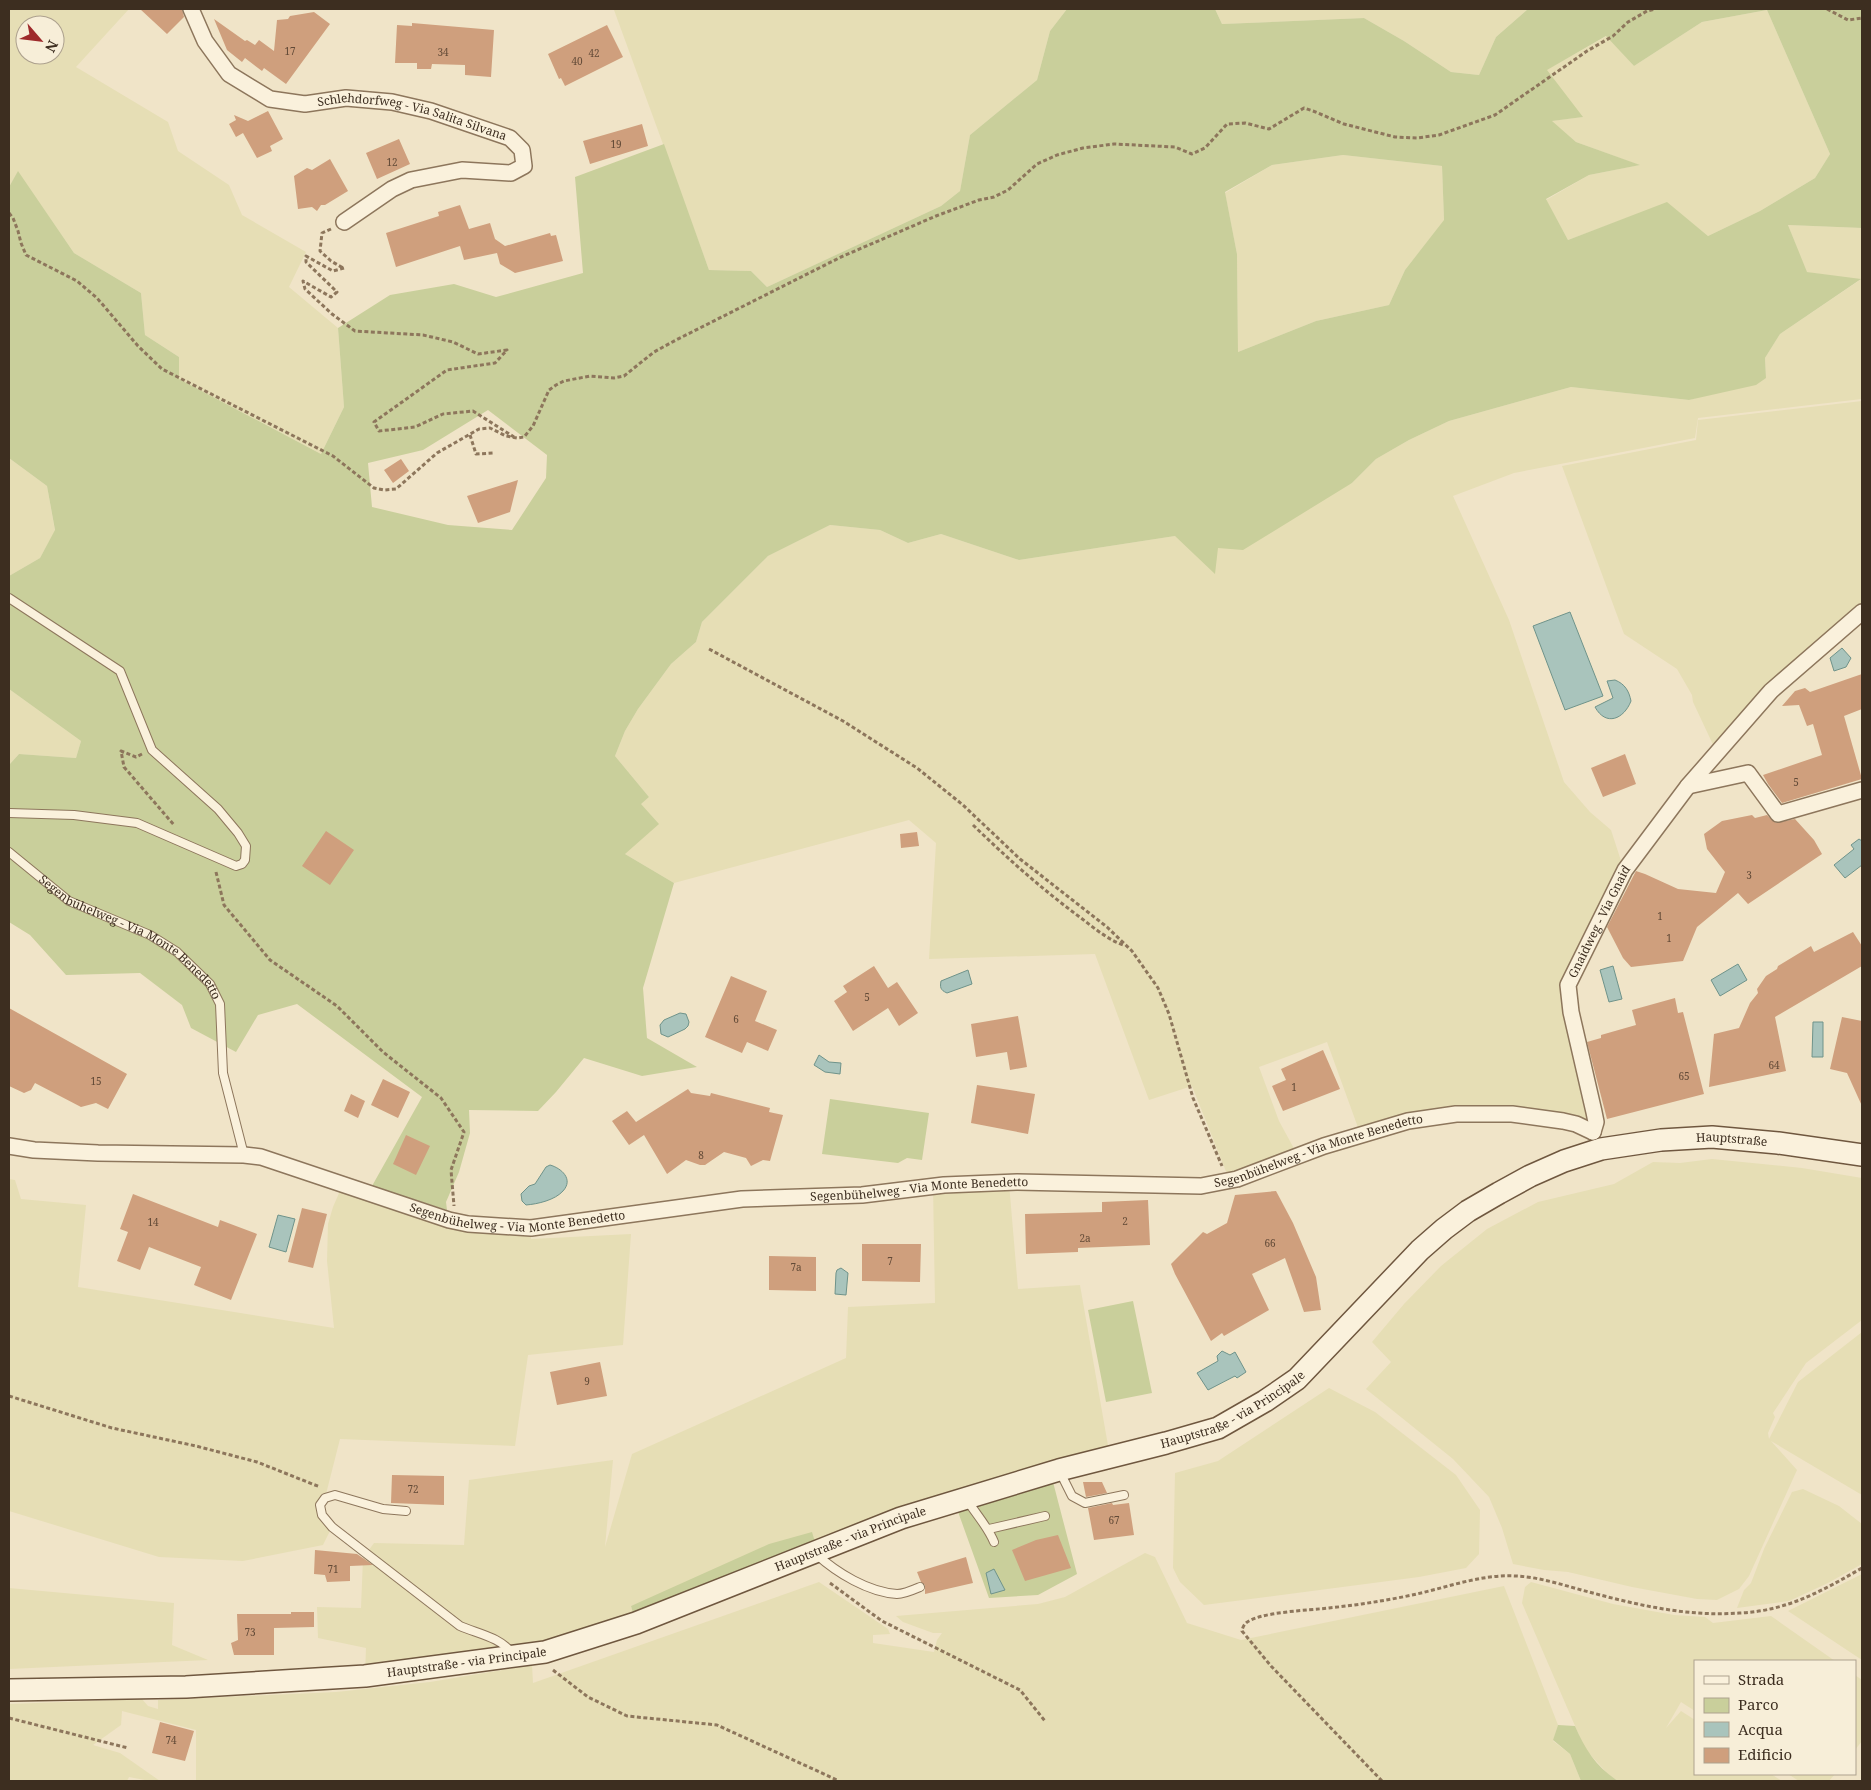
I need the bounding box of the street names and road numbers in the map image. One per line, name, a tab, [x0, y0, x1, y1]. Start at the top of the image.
street label: Schlehdorfweg - Via Salita Silvana	[316, 89, 509, 144]
street label: Gnaidweg - Via Gnaid	[1564, 861, 1634, 981]
street label: Segenbühelweg - Via Monte Benedetto	[35, 871, 225, 1002]
street label: Segenbühelweg - Via Monte Benedetto	[1213, 1110, 1424, 1191]
street label: Hauptstraße	[1695, 1128, 1768, 1150]
street label: Segenbühelweg - Via Monte Benedetto	[810, 1173, 1029, 1205]
street label: Segenbühelweg - Via Monte Benedetto	[407, 1198, 626, 1236]
street label: Hauptstraße - via Principale	[1159, 1367, 1308, 1452]
street label: Hauptstraße - via Principale	[772, 1502, 928, 1575]
street label: Hauptstraße - via Principale	[386, 1643, 547, 1681]

